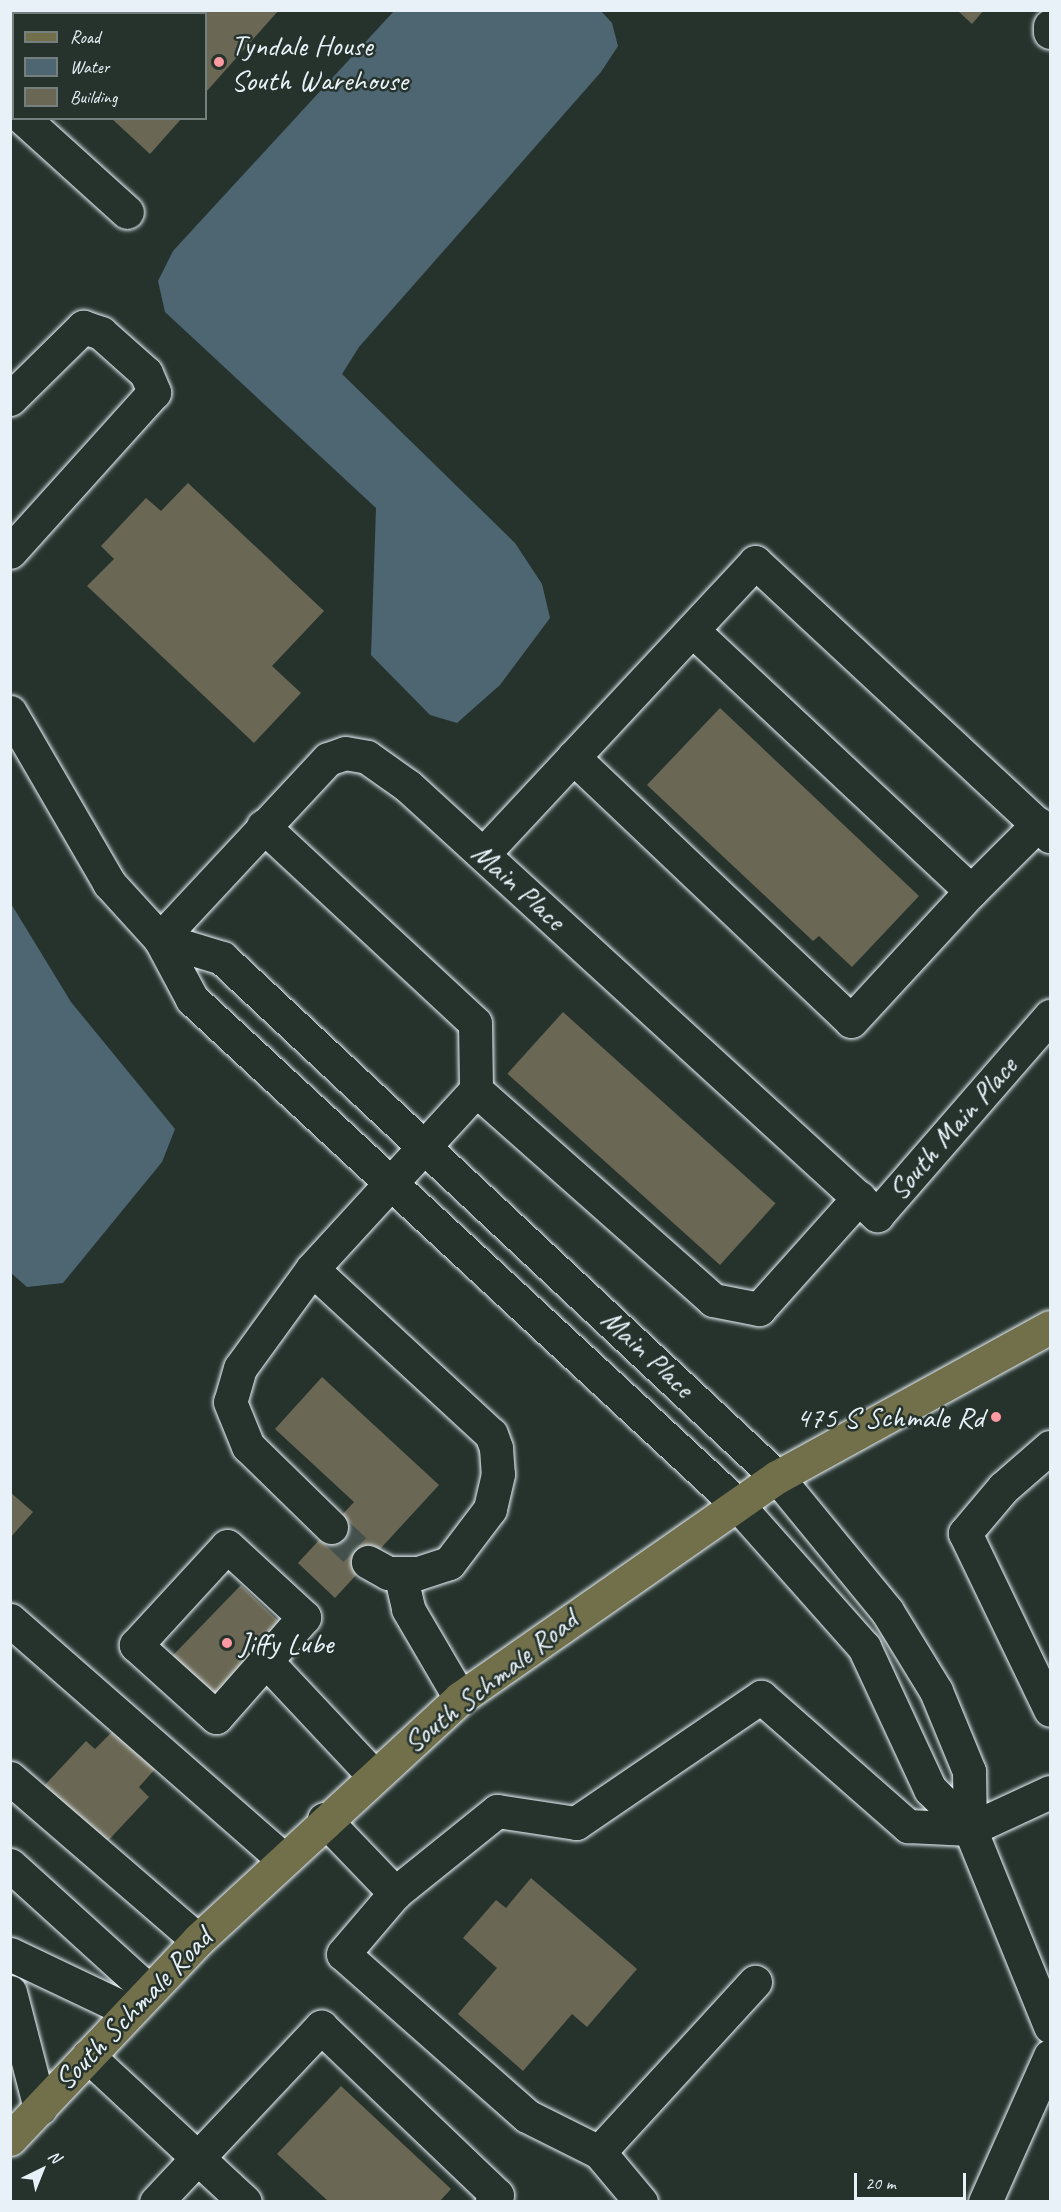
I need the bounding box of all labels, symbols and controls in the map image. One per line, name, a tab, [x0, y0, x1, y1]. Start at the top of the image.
legend	[12, 12, 207, 120]
text: Road	[70, 26, 100, 48]
place label: Tyndale House South Warehouse	[231, 27, 408, 98]
marker: Tyndale House South Warehouse	[212, 55, 226, 69]
text: Water	[70, 56, 109, 78]
text: Building	[70, 86, 117, 108]
street label: Main Place	[465, 835, 573, 937]
street label: South Main Place	[879, 1048, 1025, 1208]
street label: Main Place	[594, 1301, 702, 1405]
place label: 475 S Schmale Rd	[797, 1399, 984, 1435]
marker: 475 S Schmale Rd	[989, 1410, 1003, 1424]
street label: South Schmale Road	[397, 1603, 583, 1759]
place label: Jiffy Lube	[239, 1625, 332, 1661]
marker: Jiffy Lube	[220, 1636, 234, 1650]
street label: South Schmale Road	[48, 1922, 218, 2096]
north arrow	[12, 2140, 72, 2200]
text: N	[44, 2146, 65, 2168]
scale bar	[857, 2161, 970, 2199]
text: 20 m	[865, 2172, 896, 2194]

